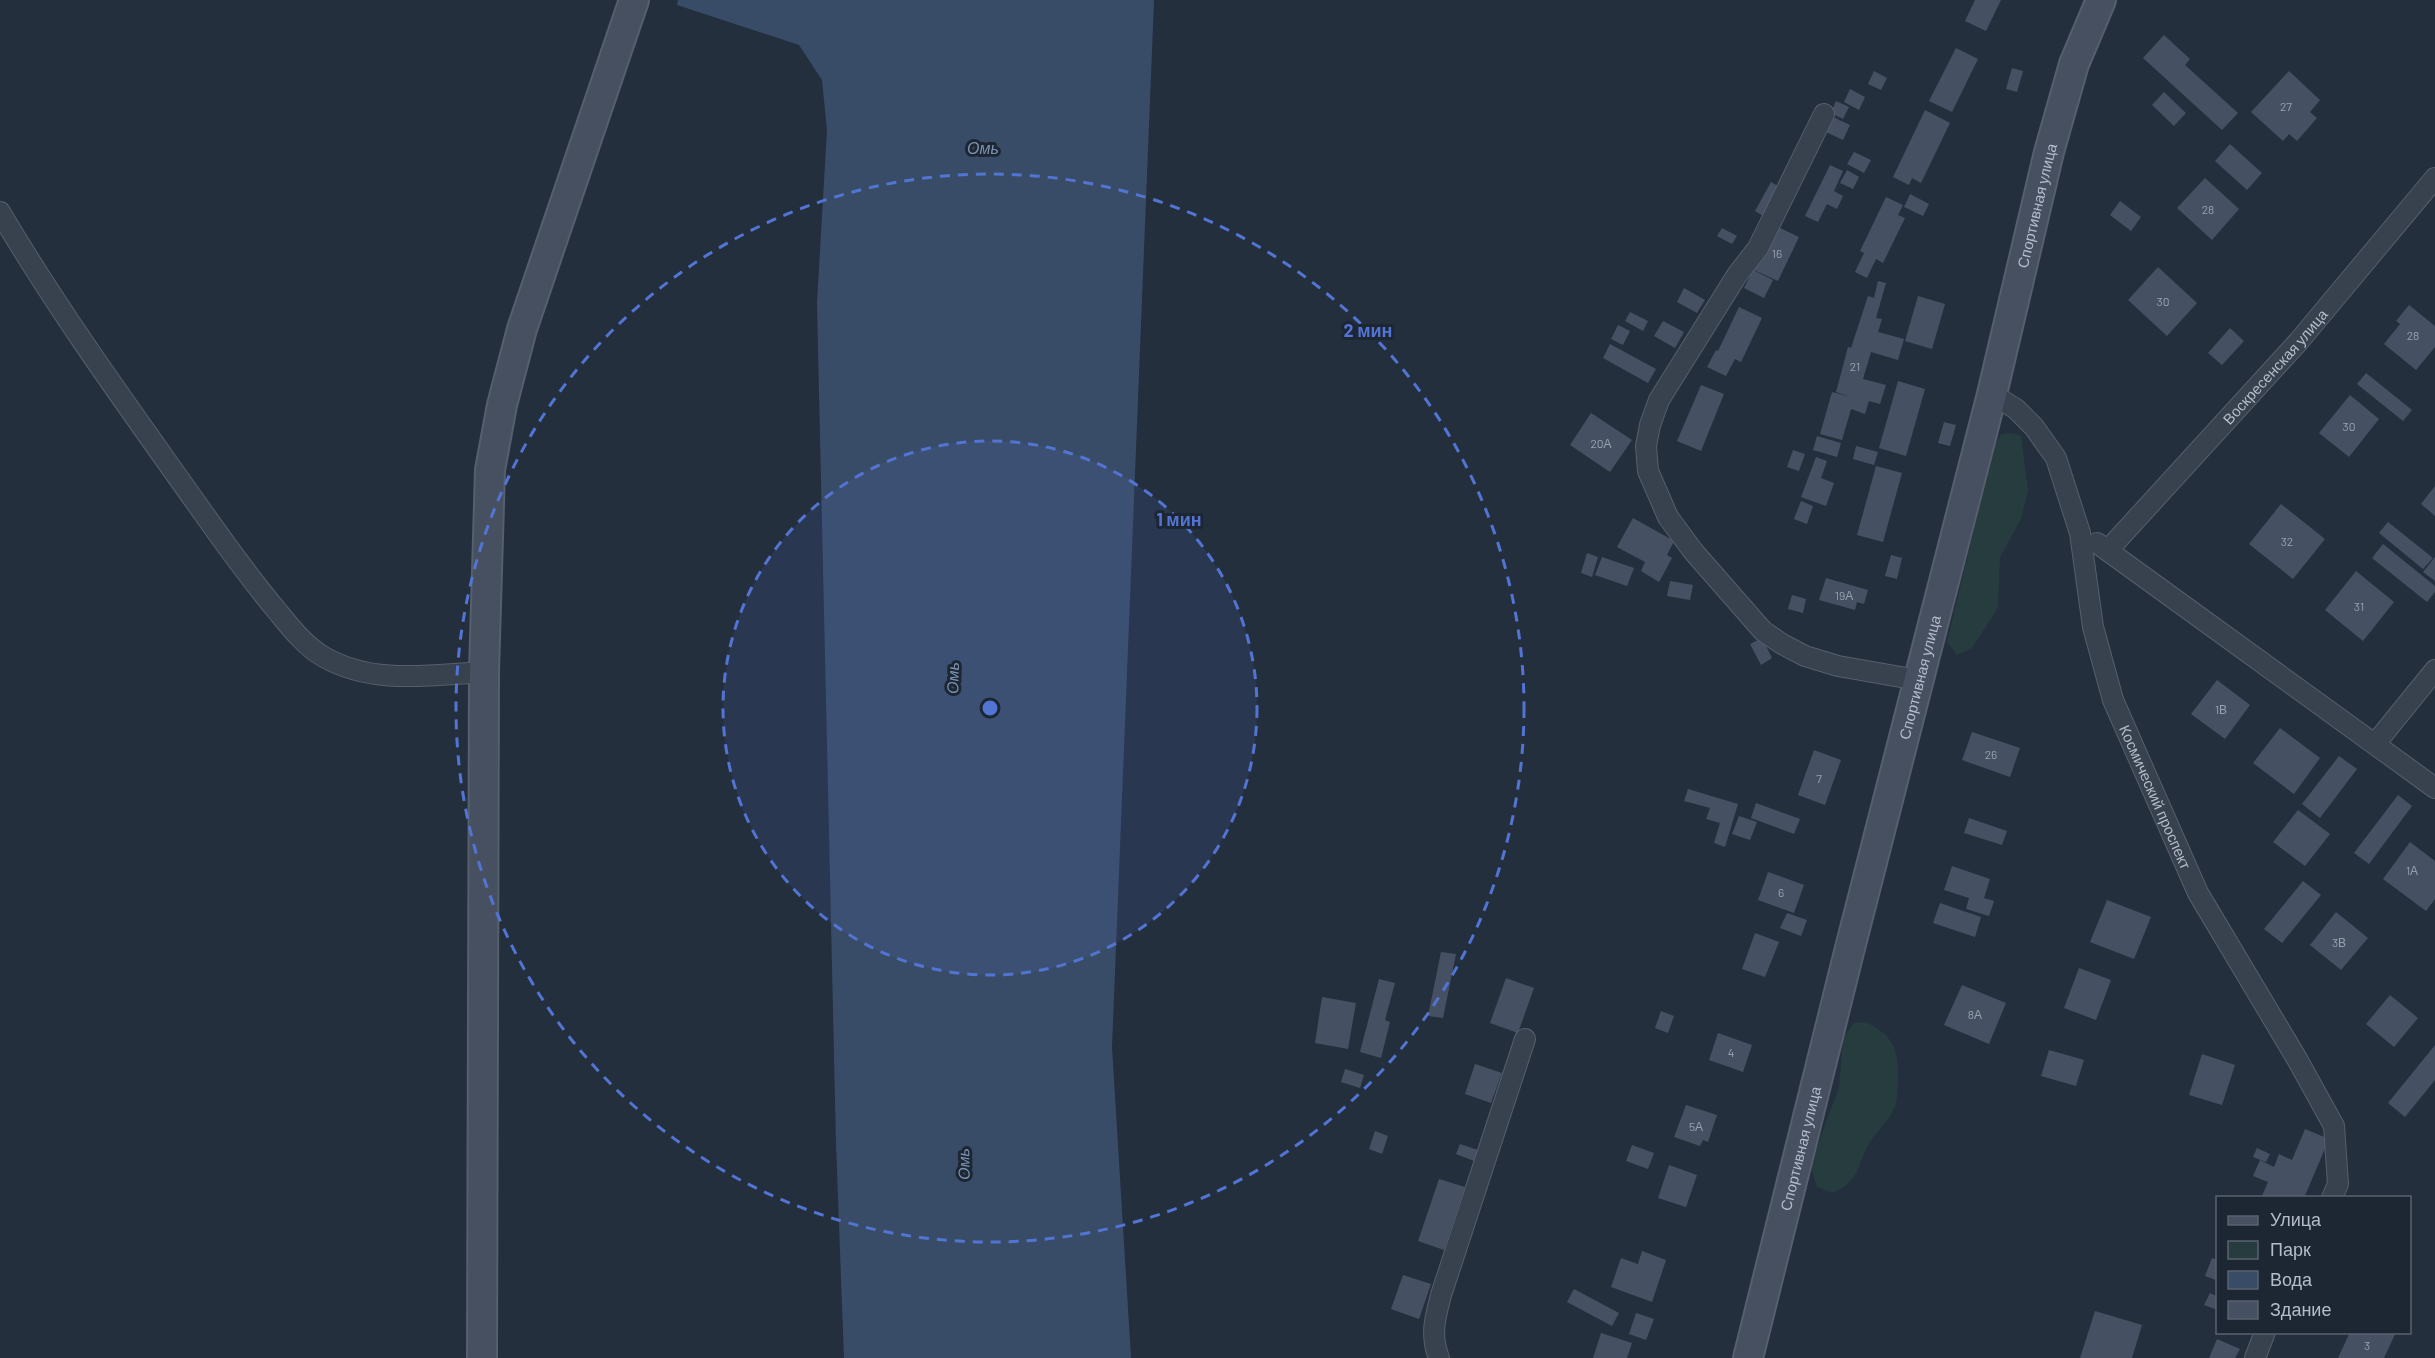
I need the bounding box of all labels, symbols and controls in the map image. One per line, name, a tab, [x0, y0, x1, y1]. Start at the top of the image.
house number: 27	[2280, 99, 2292, 113]
water label: Омь	[967, 138, 999, 157]
street label: Спортивная улица	[2013, 140, 2060, 270]
house number: 28	[2202, 202, 2214, 216]
house number: 16	[1772, 246, 1782, 260]
house number: 30	[2157, 294, 2169, 308]
street label: Воскресенская улица	[2219, 305, 2331, 428]
text: 2 мин	[1344, 319, 1392, 341]
house number: 28	[2407, 328, 2419, 342]
house number: 21	[1850, 359, 1860, 373]
house number: 30	[2343, 419, 2355, 433]
house number: 20А	[1590, 436, 1612, 450]
text: 1 мин	[1156, 508, 1202, 530]
house number: 32	[2281, 534, 2293, 548]
house number: 19А	[1835, 588, 1853, 602]
house number: 31	[2354, 599, 2364, 613]
street label: Спортивная улица	[1895, 613, 1944, 741]
water label: Омь	[942, 662, 962, 694]
centre of rings	[980, 698, 1000, 718]
house number: 1В	[2215, 702, 2227, 716]
street label: Космический проспект	[2116, 722, 2195, 872]
house number: 26	[1985, 747, 1997, 761]
house number: 7	[1816, 771, 1822, 785]
house number: 1А	[2406, 863, 2418, 877]
house number: 6	[1778, 885, 1784, 899]
house number: 3В	[2332, 935, 2346, 949]
house number: 8А	[1968, 1007, 1982, 1021]
house number: 4	[1728, 1045, 1734, 1059]
street label: Спортивная улица	[1776, 1084, 1824, 1212]
house number: 5А	[1689, 1119, 1703, 1133]
water label: Омь	[953, 1148, 973, 1180]
legend	[2216, 1196, 2411, 1334]
text: Улица	[2270, 1208, 2322, 1230]
text: Парк	[2270, 1238, 2311, 1260]
text: Вода	[2270, 1268, 2313, 1290]
text: Здание	[2270, 1298, 2331, 1320]
house number: 3	[2364, 1338, 2370, 1352]

